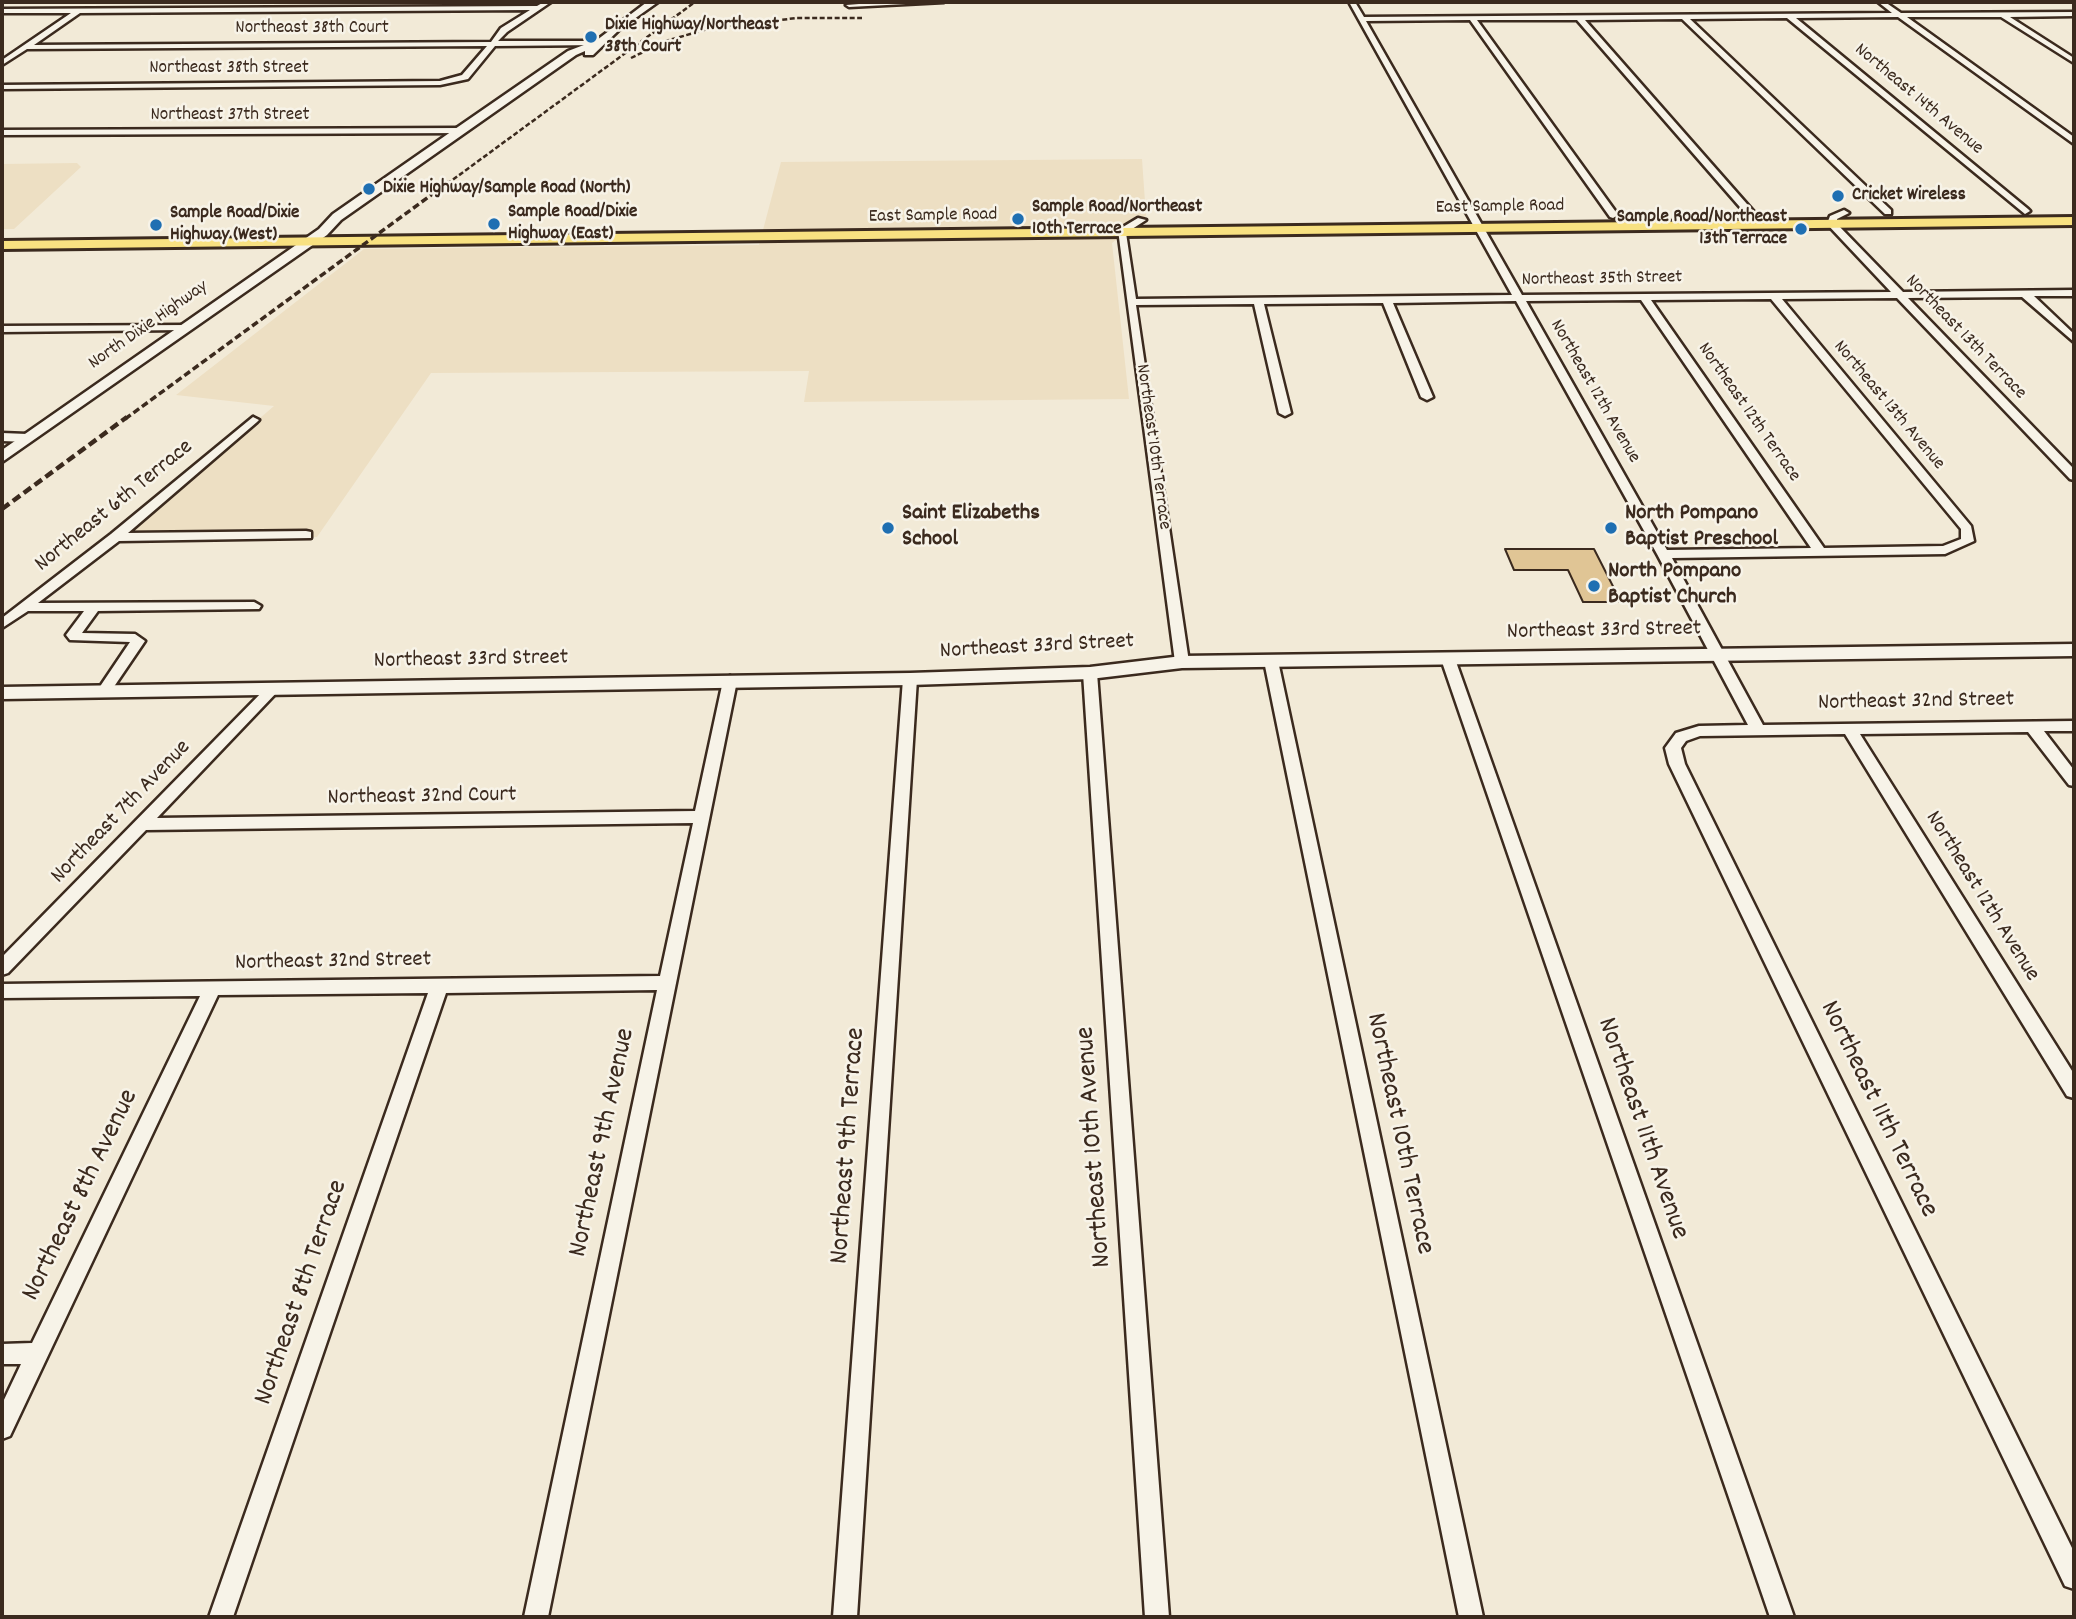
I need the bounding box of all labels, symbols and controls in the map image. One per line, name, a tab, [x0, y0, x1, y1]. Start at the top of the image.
place label: Dixie Highway/Northeast 38th Court	[605, 15, 779, 59]
street label: Northeast 38th Court	[235, 18, 389, 40]
marker: Dixie Highway/Northeast 38th Court	[583, 29, 599, 45]
street label: Northeast 14th Avenue	[1849, 39, 1987, 161]
street label: Northeast 38th Street	[149, 58, 309, 80]
street label: Northeast 37th Street	[150, 105, 310, 127]
place label: Dixie Highway/Sample Road (North)	[383, 178, 630, 200]
marker: Dixie Highway/Sample Road (North)	[361, 181, 377, 197]
place label: Cricket Wireless	[1852, 185, 1966, 207]
marker: Cricket Wireless	[1830, 188, 1846, 204]
street label: East Sample Road	[1435, 195, 1565, 221]
place label: Sample Road/Northeast 10th Terrace	[1032, 197, 1202, 241]
place label: Sample Road/Dixie Highway (East)	[508, 202, 637, 246]
place label: Sample Road/Dixie Highway (West)	[170, 203, 299, 247]
street label: East Sample Road	[868, 204, 998, 230]
place label: Sample Road/Northeast 13th Terrace	[1617, 207, 1787, 251]
marker: Sample Road/Northeast 10th Terrace	[1010, 211, 1026, 227]
marker: Sample Road/Dixie Highway (East)	[486, 216, 502, 232]
marker: Sample Road/Dixie Highway (West)	[148, 217, 164, 233]
marker: Sample Road/Northeast 13th Terrace	[1793, 221, 1809, 237]
street label: Northeast 35th Street	[1521, 267, 1683, 293]
street label: Northeast 13th Terrace	[1900, 271, 2030, 405]
street label: North Dixie Highway	[85, 276, 213, 376]
street label: Northeast 12th Avenue	[1544, 316, 1644, 468]
street label: Northeast 13th Avenue	[1827, 337, 1949, 475]
street label: Northeast 12th Terrace	[1691, 339, 1805, 487]
street label: Northeast 10th Terrace	[1129, 363, 1175, 531]
street label: Northeast 6th Terrace	[30, 435, 200, 579]
place label: Saint Elizabeths School	[902, 501, 1040, 555]
place label: North Pompano Baptist Preschool	[1625, 501, 1778, 555]
marker: Saint Elizabeths School	[880, 520, 896, 536]
marker: North Pompano Baptist Preschool	[1603, 520, 1619, 536]
place label: North Pompano Baptist Church	[1608, 559, 1741, 613]
marker: North Pompano Baptist Church	[1586, 578, 1602, 594]
street label: Northeast 33rd Street	[1507, 617, 1701, 647]
street label: Northeast 33rd Street	[939, 629, 1135, 667]
street label: Northeast 33rd Street	[374, 646, 568, 676]
street label: Northeast 32nd Street	[1818, 687, 2014, 719]
street label: Northeast 7th Avenue	[46, 735, 198, 891]
street label: Northeast 32nd Court	[327, 783, 517, 813]
street label: Northeast 12th Avenue	[1917, 807, 2045, 987]
street label: Northeast 32nd Street	[235, 947, 431, 979]
street label: Northeast 11th Terrace	[1810, 996, 1944, 1224]
street label: Northeast 10th Terrace	[1356, 1010, 1440, 1258]
street label: Northeast 11th Avenue	[1587, 1014, 1695, 1244]
street label: Northeast 10th Avenue	[1071, 1025, 1121, 1269]
street label: Northeast 9th Avenue	[563, 1026, 645, 1260]
street label: Northeast 9th Terrace	[825, 1027, 875, 1265]
street label: Northeast 8th Avenue	[16, 1085, 148, 1307]
street label: Northeast 8th Terrace	[249, 1176, 357, 1410]

